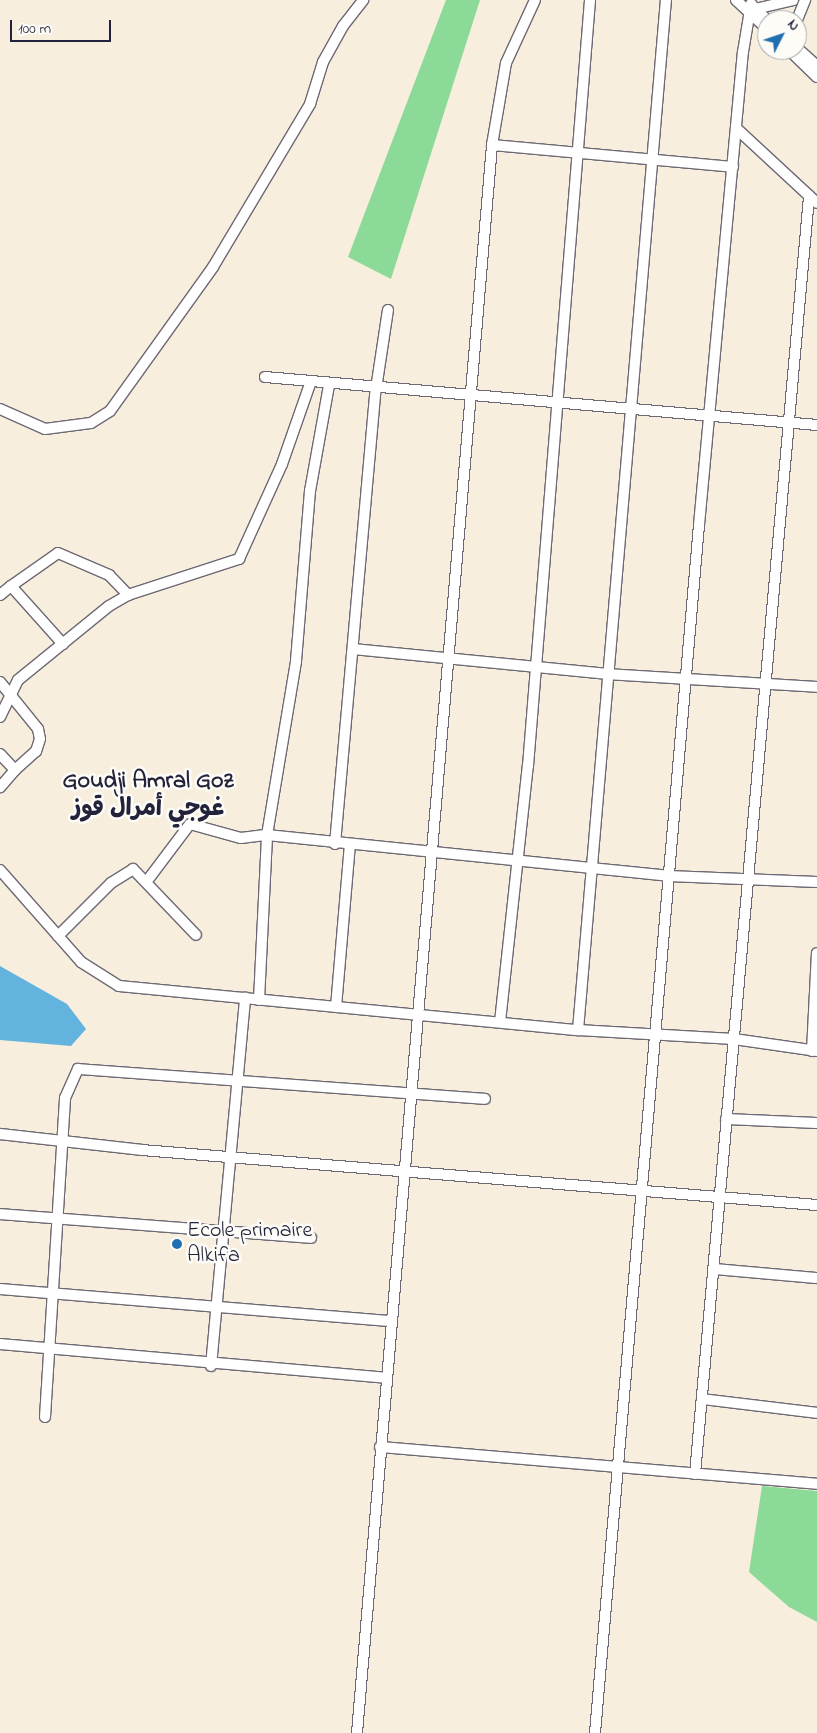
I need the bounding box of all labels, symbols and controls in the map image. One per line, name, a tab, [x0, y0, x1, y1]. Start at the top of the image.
scale bar	[12, 10, 114, 42]
north arrow	[757, 10, 807, 60]
text: N	[782, 15, 804, 36]
text: 100 m	[18, 18, 51, 40]
district label: Goudji Amral Goz غوجي أمرال قوز	[62, 768, 234, 824]
place label: Ecole primaire Alkifa	[187, 1218, 312, 1270]
marker: Ecole primaire Alkifa	[171, 1238, 183, 1250]

